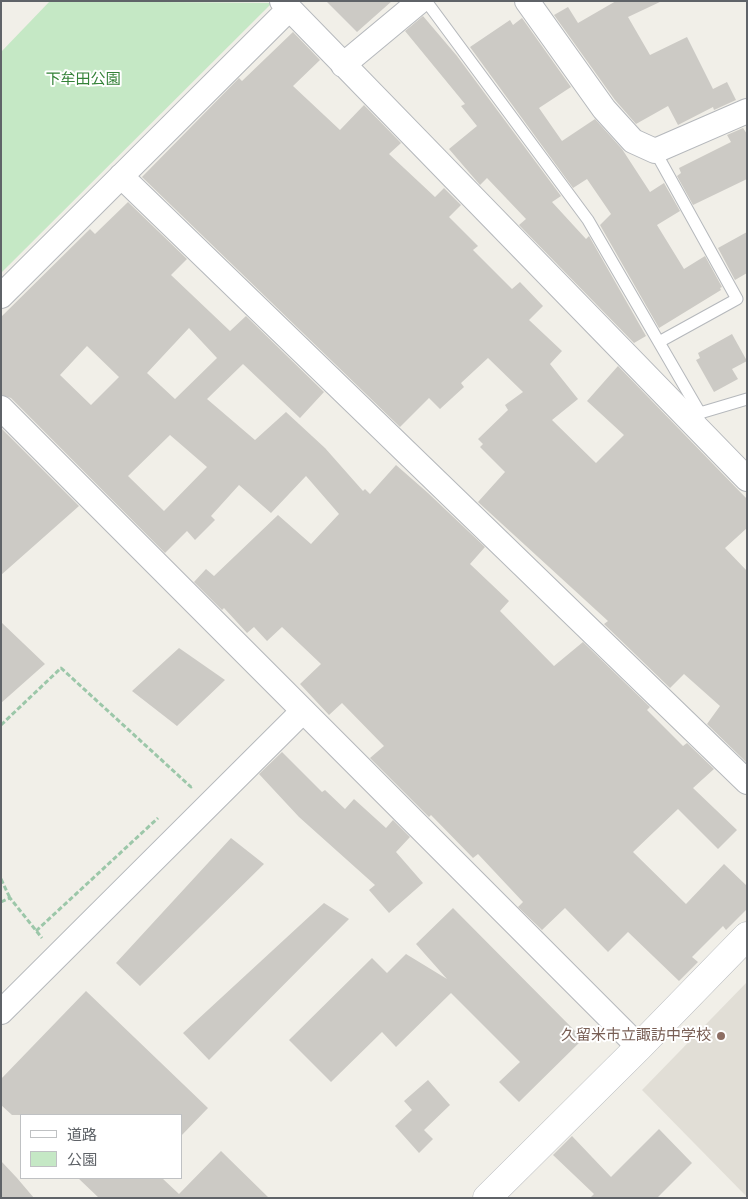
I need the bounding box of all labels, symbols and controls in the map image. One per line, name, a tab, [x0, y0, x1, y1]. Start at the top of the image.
park label: 下牟田公園	[46, 71, 120, 89]
place label: 久留米市立諏訪中学校	[561, 1027, 711, 1045]
marker: 久留米市立諏訪中学校	[715, 1030, 727, 1042]
legend	[20, 1114, 182, 1179]
text: 道路	[67, 1124, 97, 1145]
text: 公園	[67, 1149, 97, 1170]

